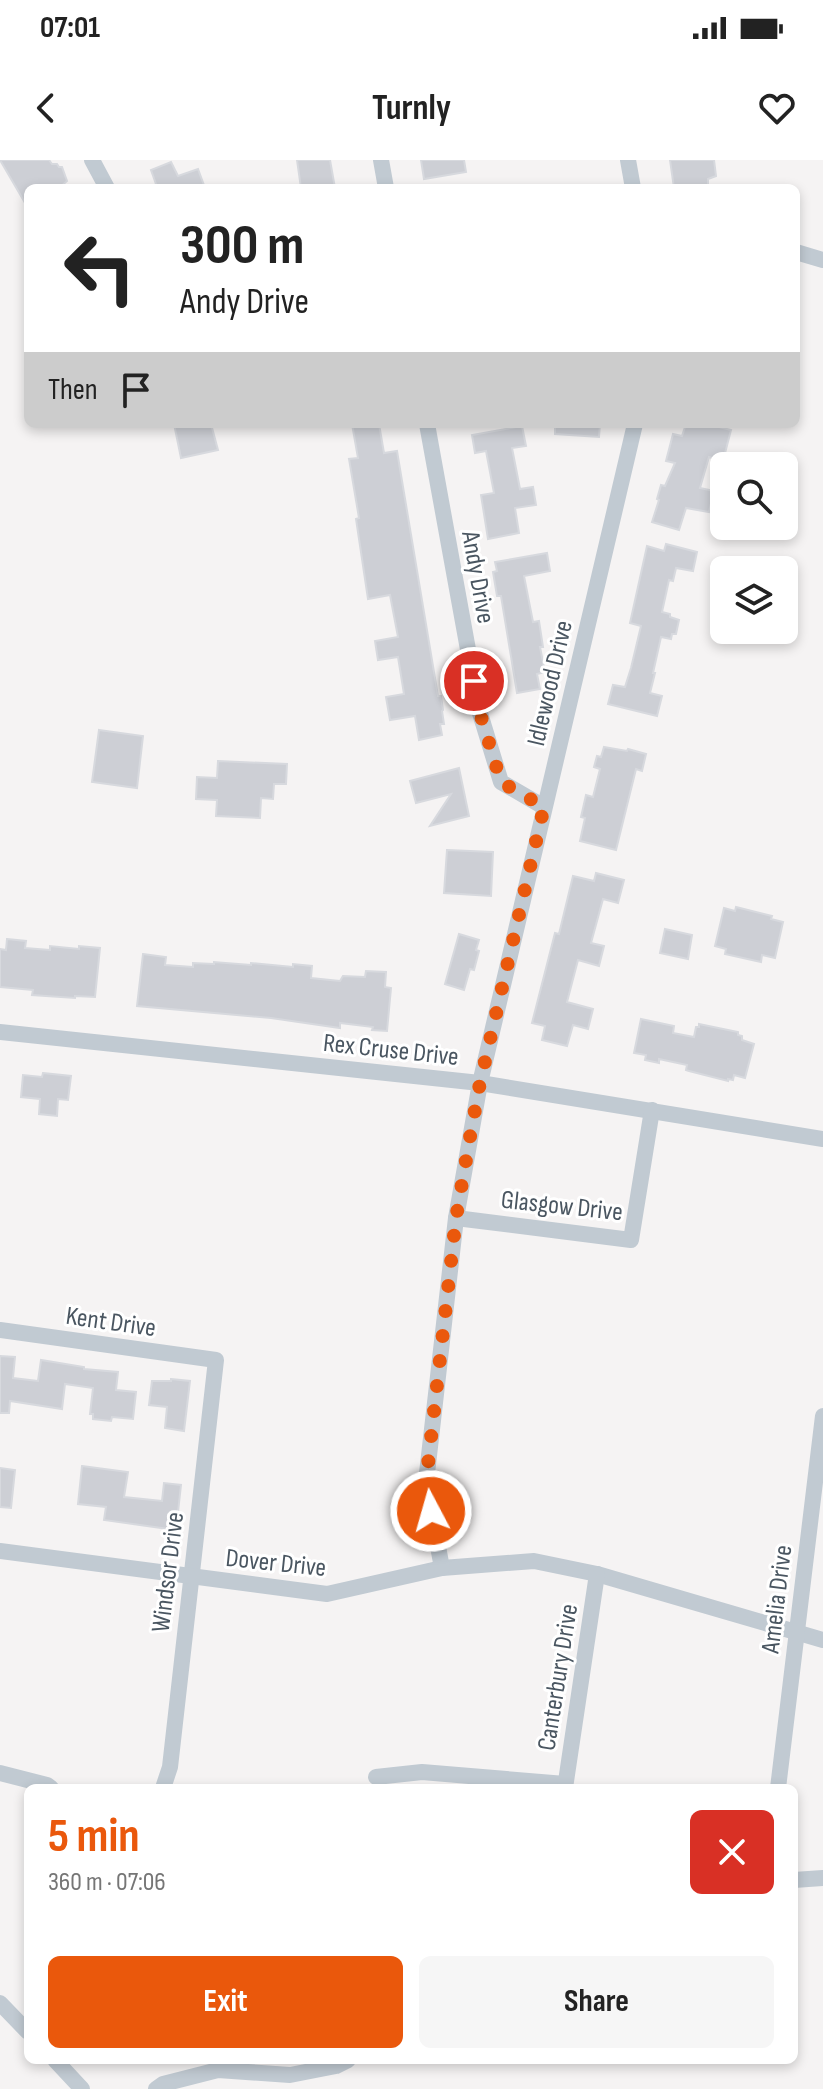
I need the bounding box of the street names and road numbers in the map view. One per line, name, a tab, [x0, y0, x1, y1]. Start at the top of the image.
street label: Andy Drive	[454, 528, 501, 626]
street label: Idlewood Drive	[521, 618, 580, 749]
street label: Rex Cruse Drive	[322, 1028, 460, 1073]
street label: Glasgow Drive	[499, 1185, 624, 1228]
street label: Kent Drive	[64, 1301, 158, 1344]
street label: Windsor Drive	[146, 1510, 191, 1634]
street label: Dover Drive	[224, 1543, 328, 1584]
street label: Amelia Drive	[755, 1543, 799, 1656]
street label: Canterbury Drive	[532, 1602, 585, 1753]

